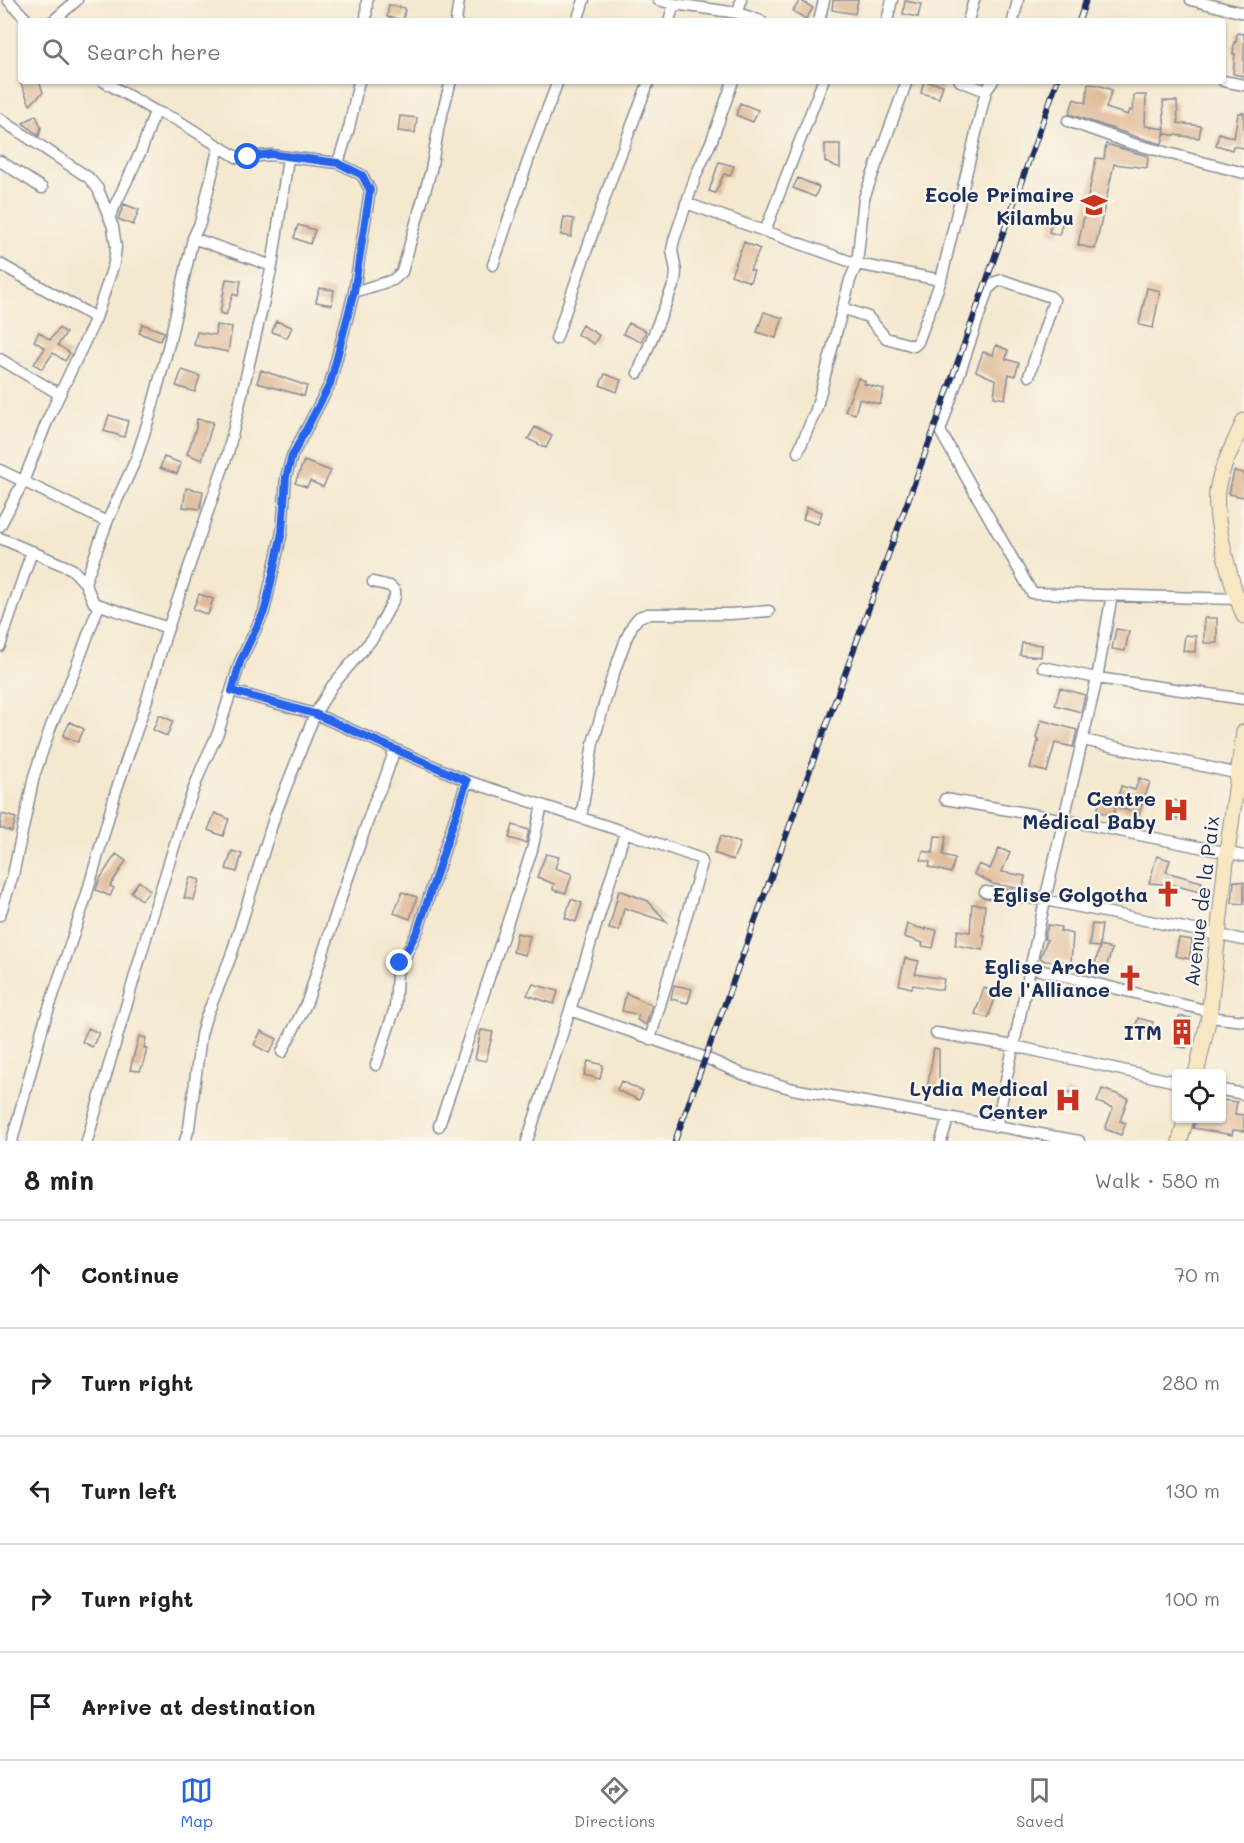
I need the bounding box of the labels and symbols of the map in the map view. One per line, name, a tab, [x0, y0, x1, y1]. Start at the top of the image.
route start	[234, 143, 260, 169]
place label: Ecole Primaire Kilambu	[924, 181, 1074, 230]
school or university icon: Ecole Primaire Kilambu	[1079, 190, 1109, 220]
place label: Centre Médical Baby	[1022, 785, 1156, 834]
hospital icon: Centre Médical Baby	[1161, 795, 1191, 825]
street label: Avenue de la Paix	[1178, 814, 1224, 988]
church icon: Eglise Golgotha	[1153, 879, 1183, 909]
place label: Eglise Golgotha	[992, 881, 1148, 907]
route end	[386, 949, 412, 975]
place label: Eglise Arche de l'Alliance	[984, 953, 1110, 1002]
church icon: Eglise Arche de l'Alliance	[1115, 963, 1145, 993]
building icon: ITM	[1167, 1017, 1197, 1047]
place label: ITM	[1124, 1019, 1162, 1045]
place label: Lydia Medical Center	[910, 1075, 1048, 1124]
hospital icon: Lydia Medical Center	[1053, 1085, 1083, 1115]

